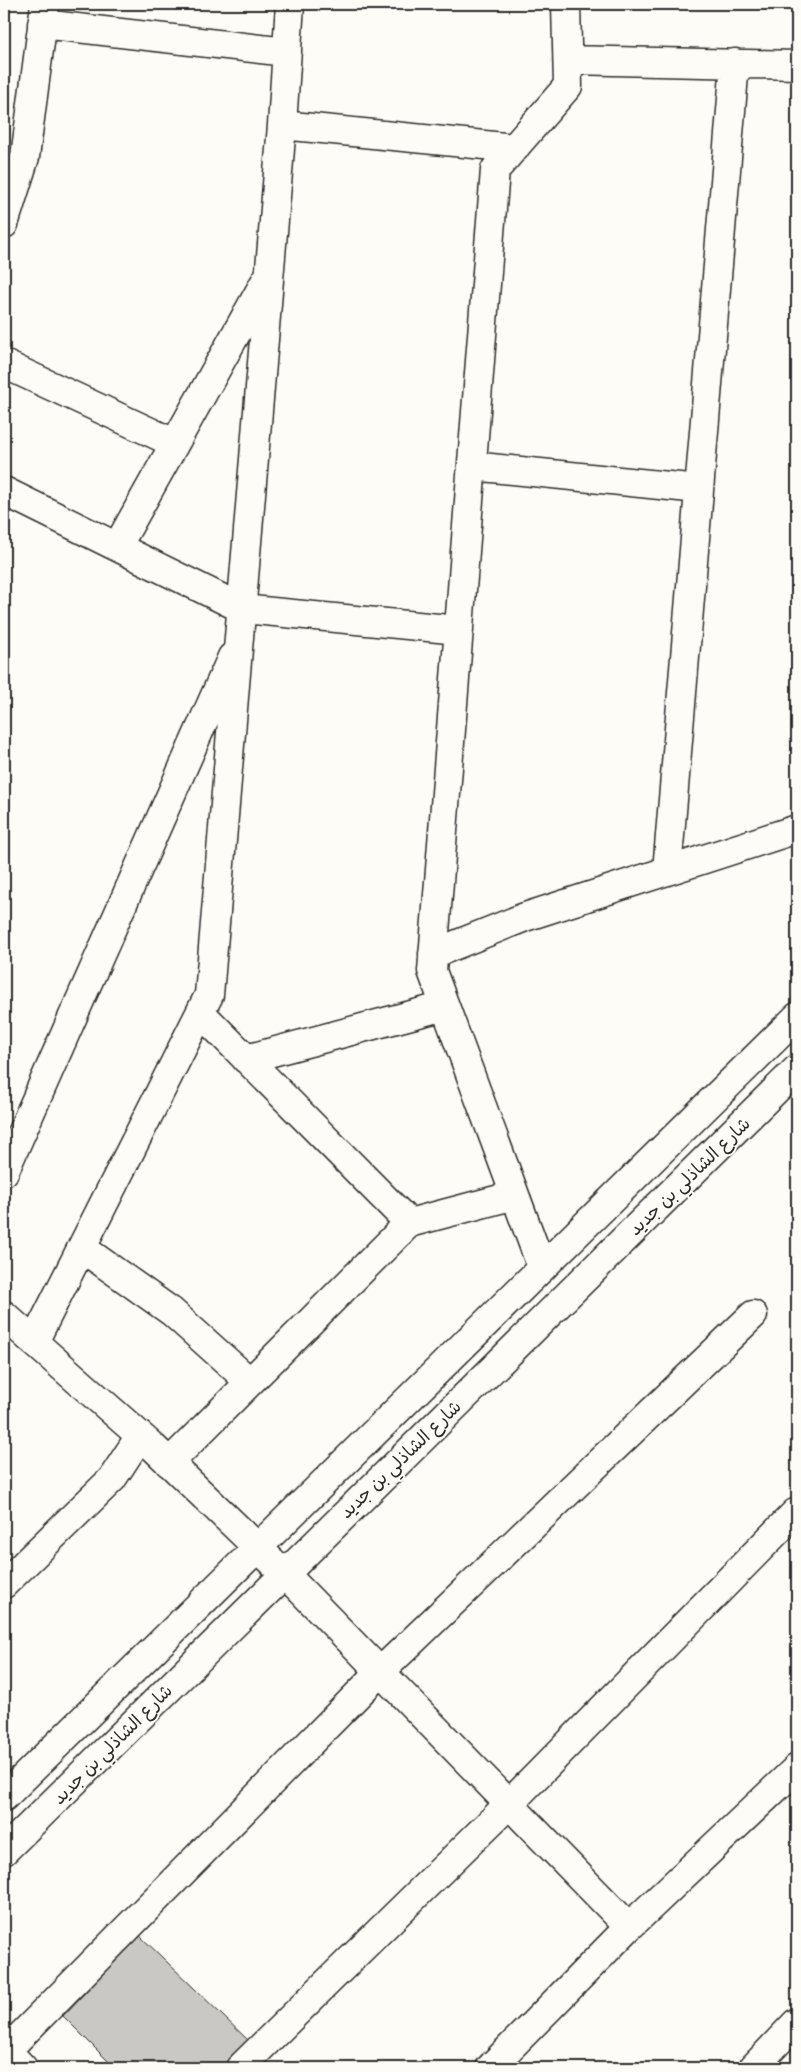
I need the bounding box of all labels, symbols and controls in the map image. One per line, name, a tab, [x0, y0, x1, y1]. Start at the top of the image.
street label: شارع الشاذلي بن جديد	[623, 1112, 758, 1244]
street label: شارع الشاذلي بن جديد	[334, 1395, 469, 1527]
street label: شارع الشاذلي بن جديد	[47, 1679, 181, 1813]

